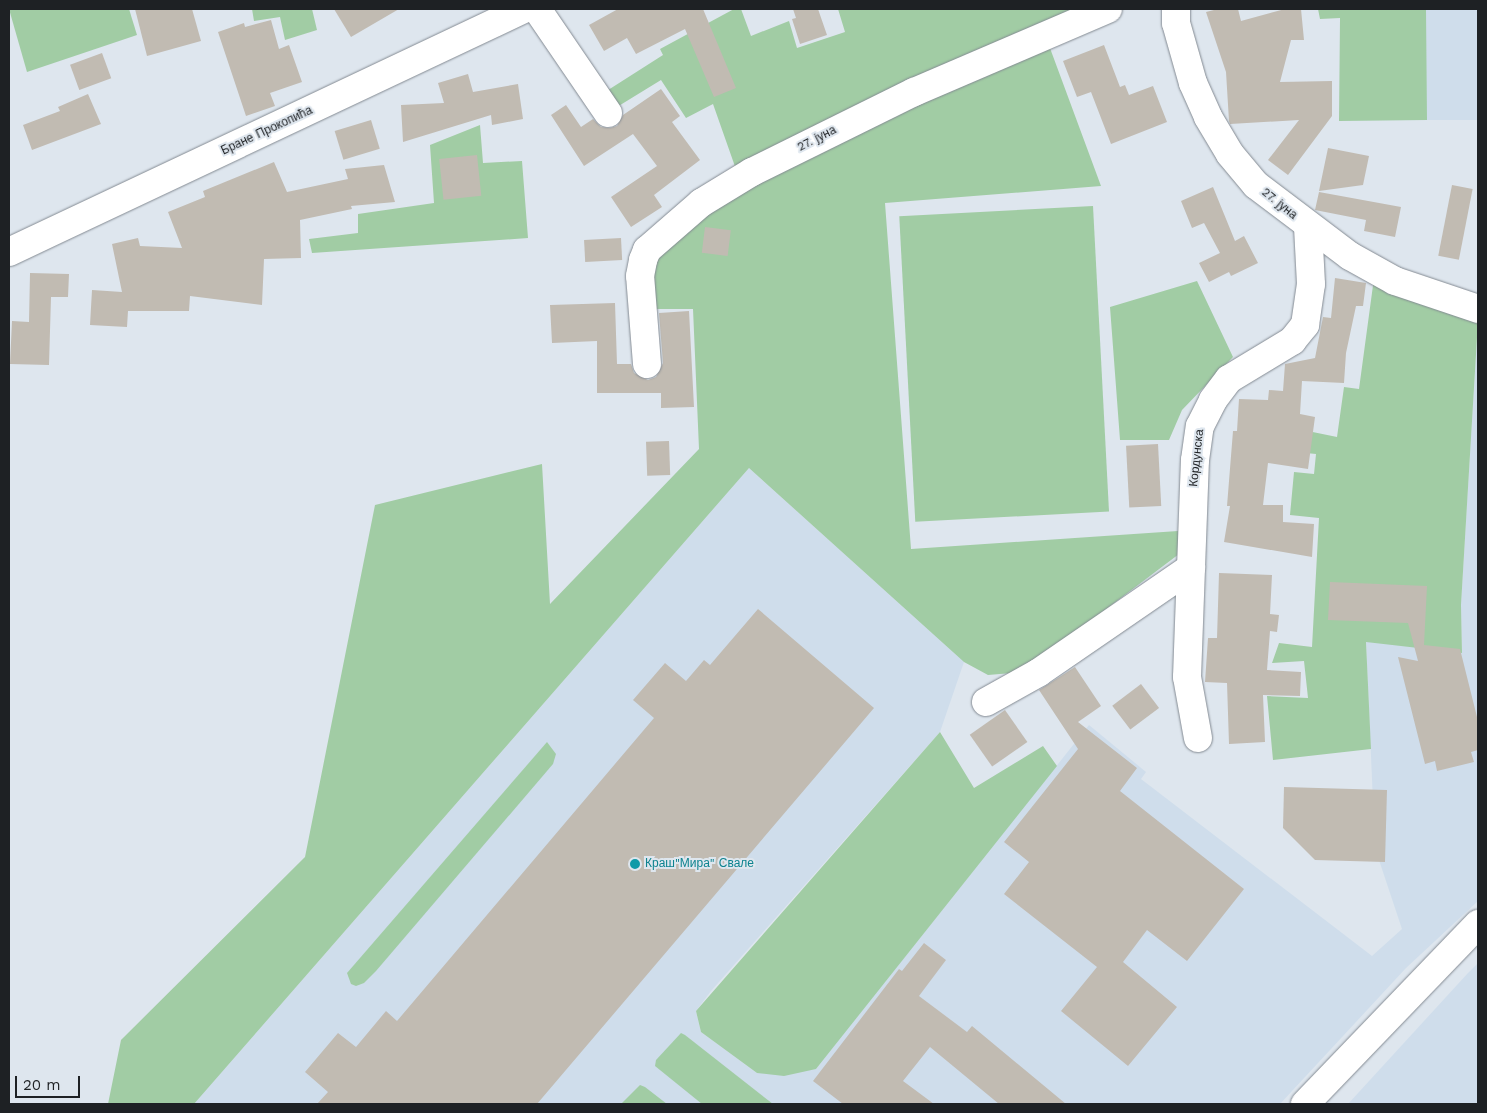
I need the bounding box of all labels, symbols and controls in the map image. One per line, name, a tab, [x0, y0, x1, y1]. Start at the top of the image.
street label: Бране Прокопића	[219, 104, 315, 158]
street label: 27. јуна	[795, 123, 839, 155]
street label: 27. јуна	[1258, 185, 1300, 223]
street label: Кордунска	[1187, 428, 1207, 488]
place label: Краш"Мира" Свале	[645, 857, 754, 871]
marker: Краш"Мира" Свале	[629, 858, 641, 870]
scale bar	[18, 1066, 82, 1098]
text: 20 m	[23, 1076, 61, 1094]

